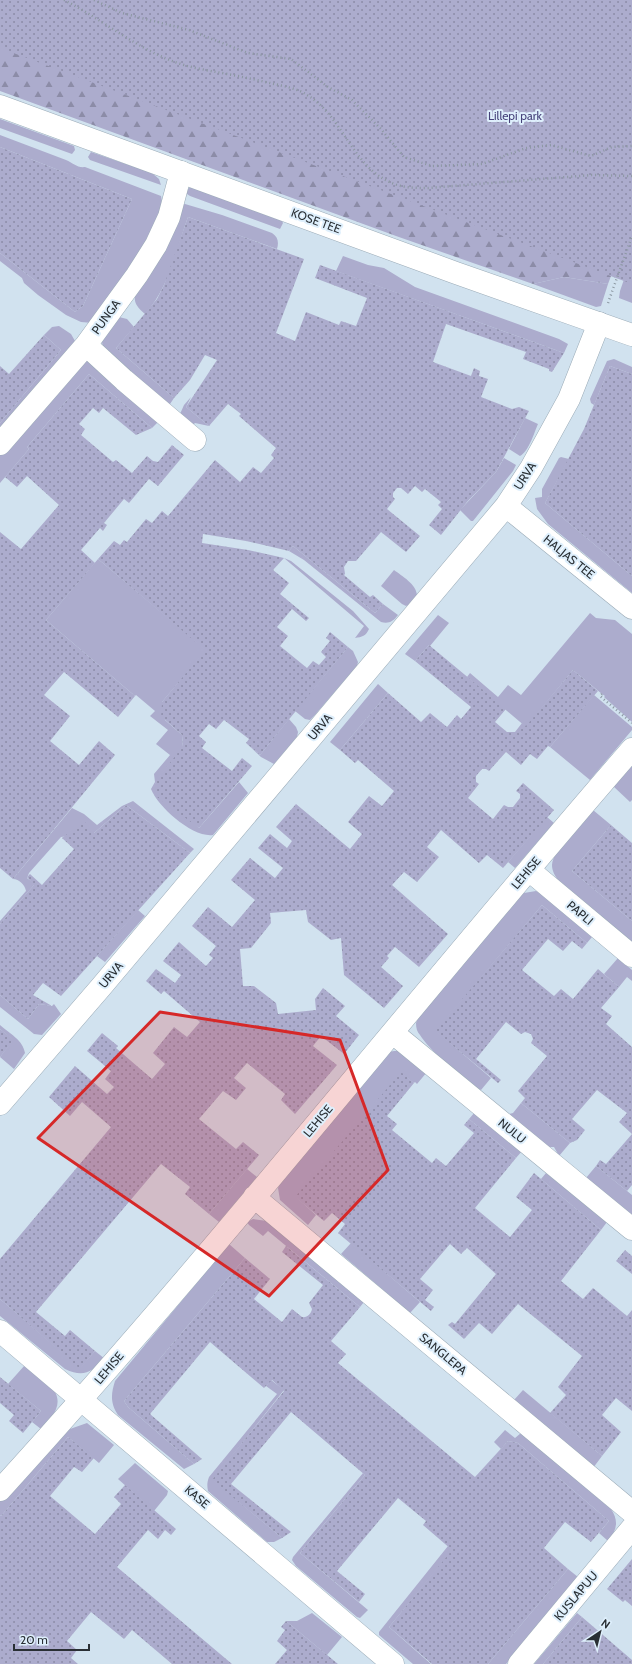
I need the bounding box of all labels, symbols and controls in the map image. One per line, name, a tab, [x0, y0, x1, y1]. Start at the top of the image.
park label: Lillepi park	[488, 108, 543, 123]
street label: KOSE TEE	[289, 205, 343, 237]
street label: PUNGA	[88, 296, 124, 337]
street label: URVA	[510, 459, 539, 492]
street label: HALJAS TEE	[541, 531, 598, 582]
street label: URVA	[304, 710, 335, 743]
street label: LEHISE	[508, 853, 544, 892]
street label: PAPLI	[564, 897, 597, 928]
street label: URVA	[95, 958, 126, 991]
street label: LEHISE	[300, 1101, 336, 1140]
street label: NULU	[495, 1115, 529, 1146]
street label: SANGLEPA	[417, 1329, 471, 1378]
street label: LEHISE	[91, 1348, 127, 1387]
street label: KASE	[182, 1482, 213, 1512]
street label: KUSLAPUU	[551, 1568, 601, 1624]
north arrow	[580, 1612, 620, 1652]
text: N	[599, 1616, 613, 1632]
scale bar	[14, 1626, 89, 1652]
text: 20 m	[20, 1632, 48, 1647]

